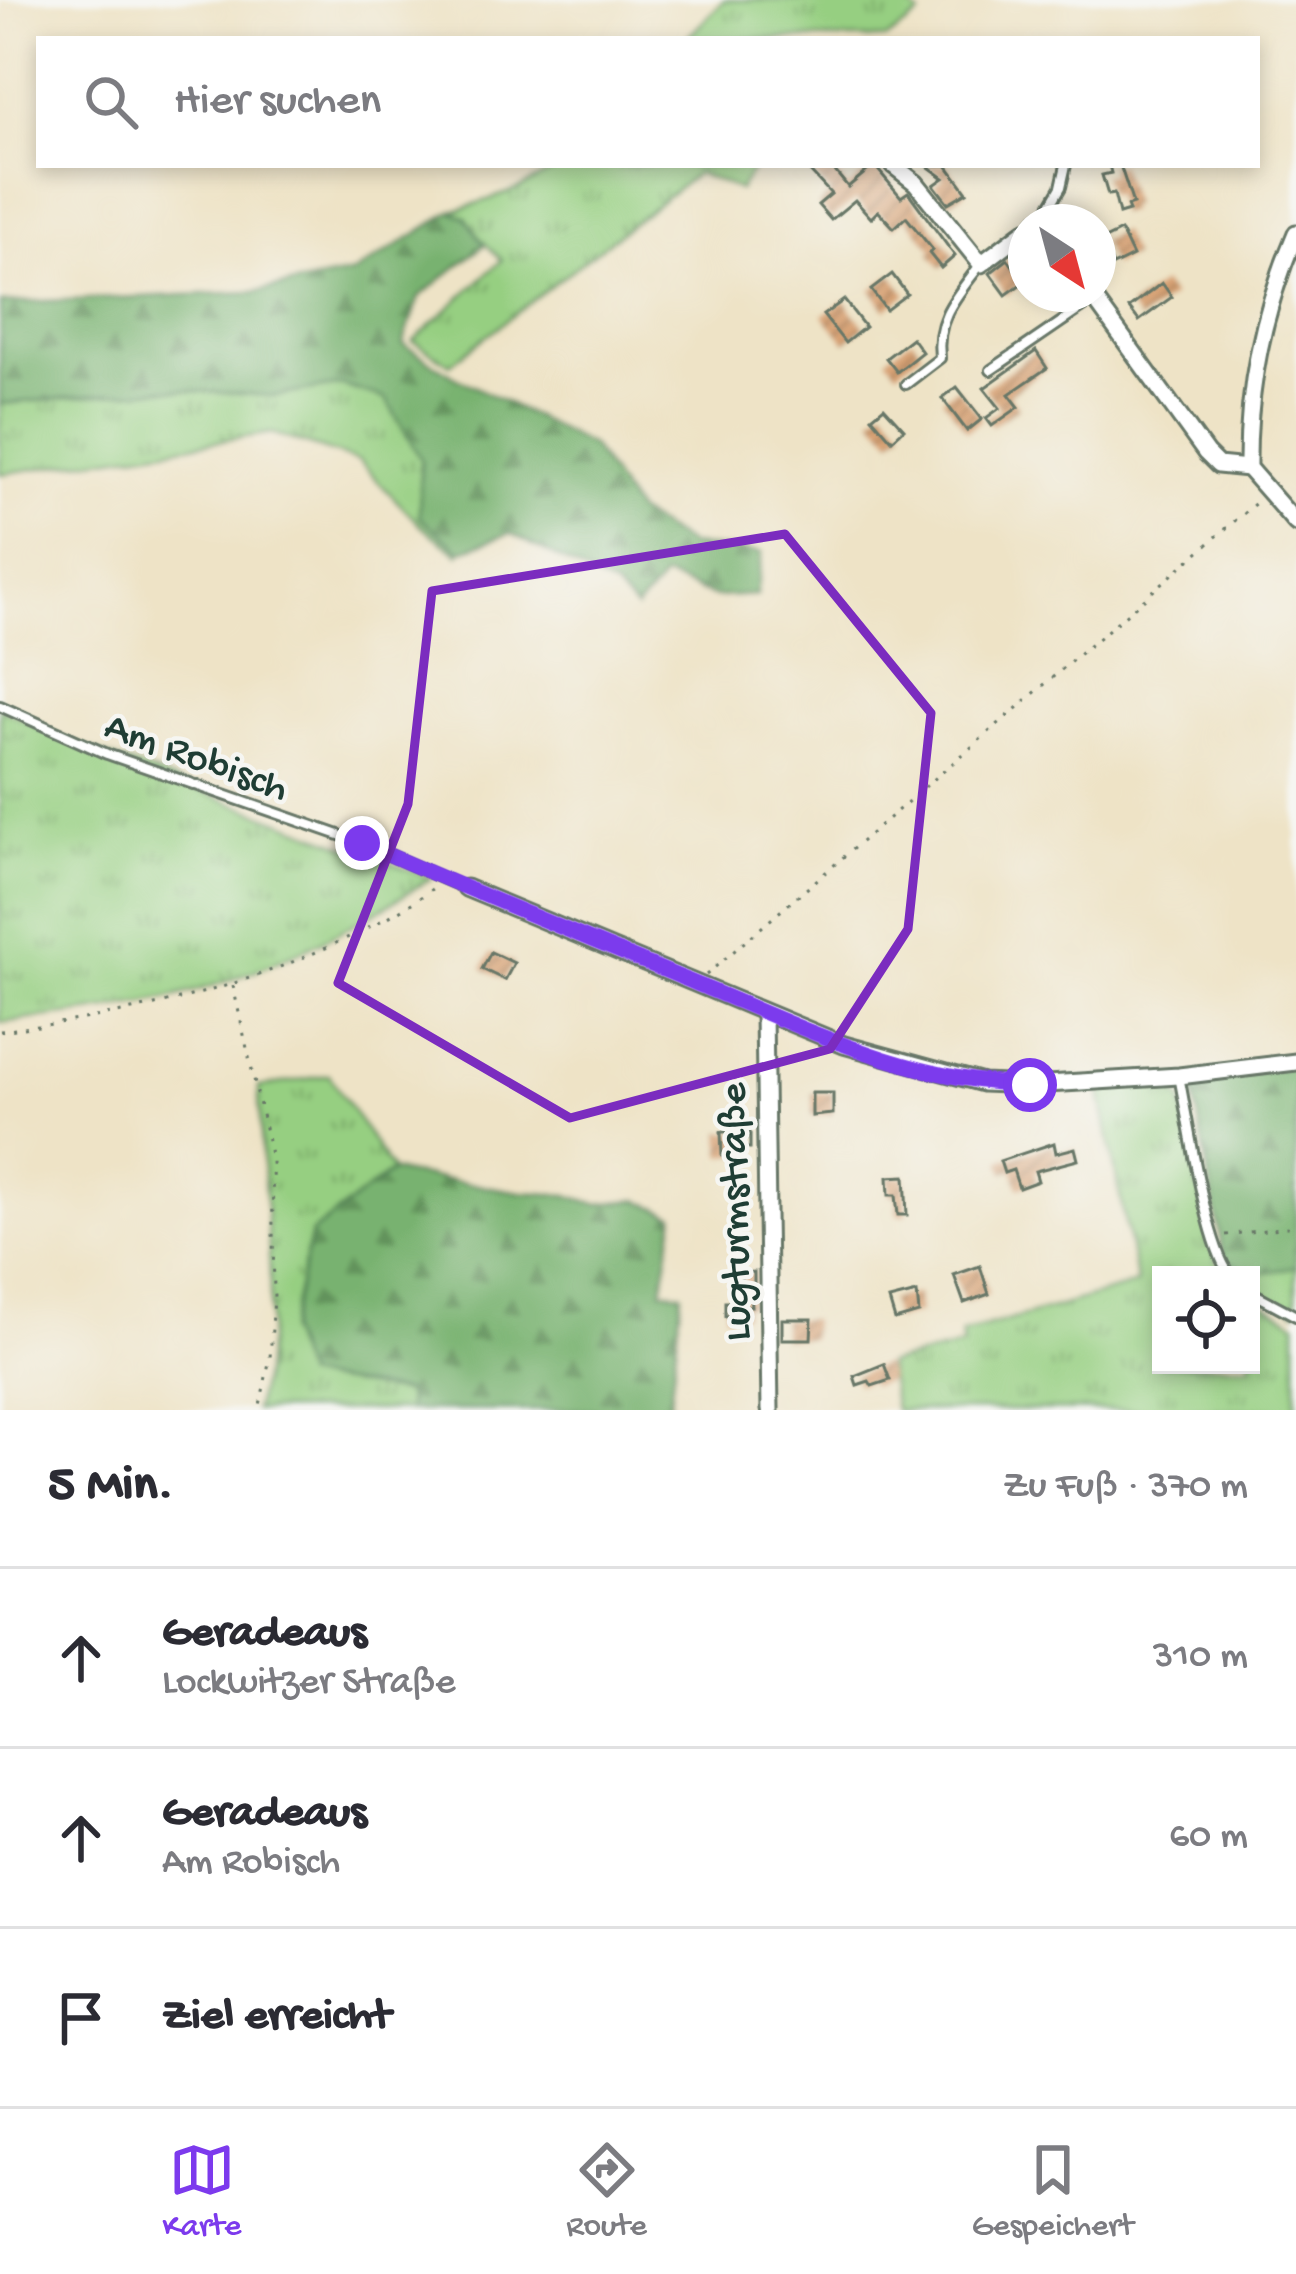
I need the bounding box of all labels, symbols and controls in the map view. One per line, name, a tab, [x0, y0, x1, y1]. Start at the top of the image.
search box	[36, 36, 1260, 168]
icon: search	[78, 69, 144, 135]
text: Hier suchen	[174, 76, 381, 129]
north arrow	[1008, 204, 1116, 312]
street label: Am Robisch	[97, 704, 294, 816]
route end	[335, 816, 389, 870]
route start	[1003, 1058, 1057, 1112]
street label: Lugturmstraße	[712, 1081, 765, 1342]
map controls	[1152, 1266, 1260, 1374]
button: locate	[1152, 1266, 1260, 1374]
text: 5 Min.	[48, 1458, 174, 1518]
text: Zu Fuß · 370 m	[1003, 1465, 1248, 1511]
text: Geradeaus	[162, 1608, 367, 1661]
icon: ahead	[48, 1625, 114, 1691]
text: 310 m	[1153, 1635, 1248, 1681]
text: Lockwitzer Straße	[162, 1661, 455, 1707]
text: Geradeaus	[162, 1788, 367, 1841]
icon: ahead	[48, 1805, 114, 1871]
text: 60 m	[1169, 1815, 1248, 1861]
text: Am Robisch	[162, 1841, 340, 1887]
icon: arrive	[48, 1985, 114, 2051]
text: Ziel erreicht	[162, 1991, 391, 2044]
tab: Karte	[163, 2137, 241, 2247]
tab: Route	[566, 2137, 647, 2247]
tab: Gespeichert	[972, 2137, 1133, 2247]

